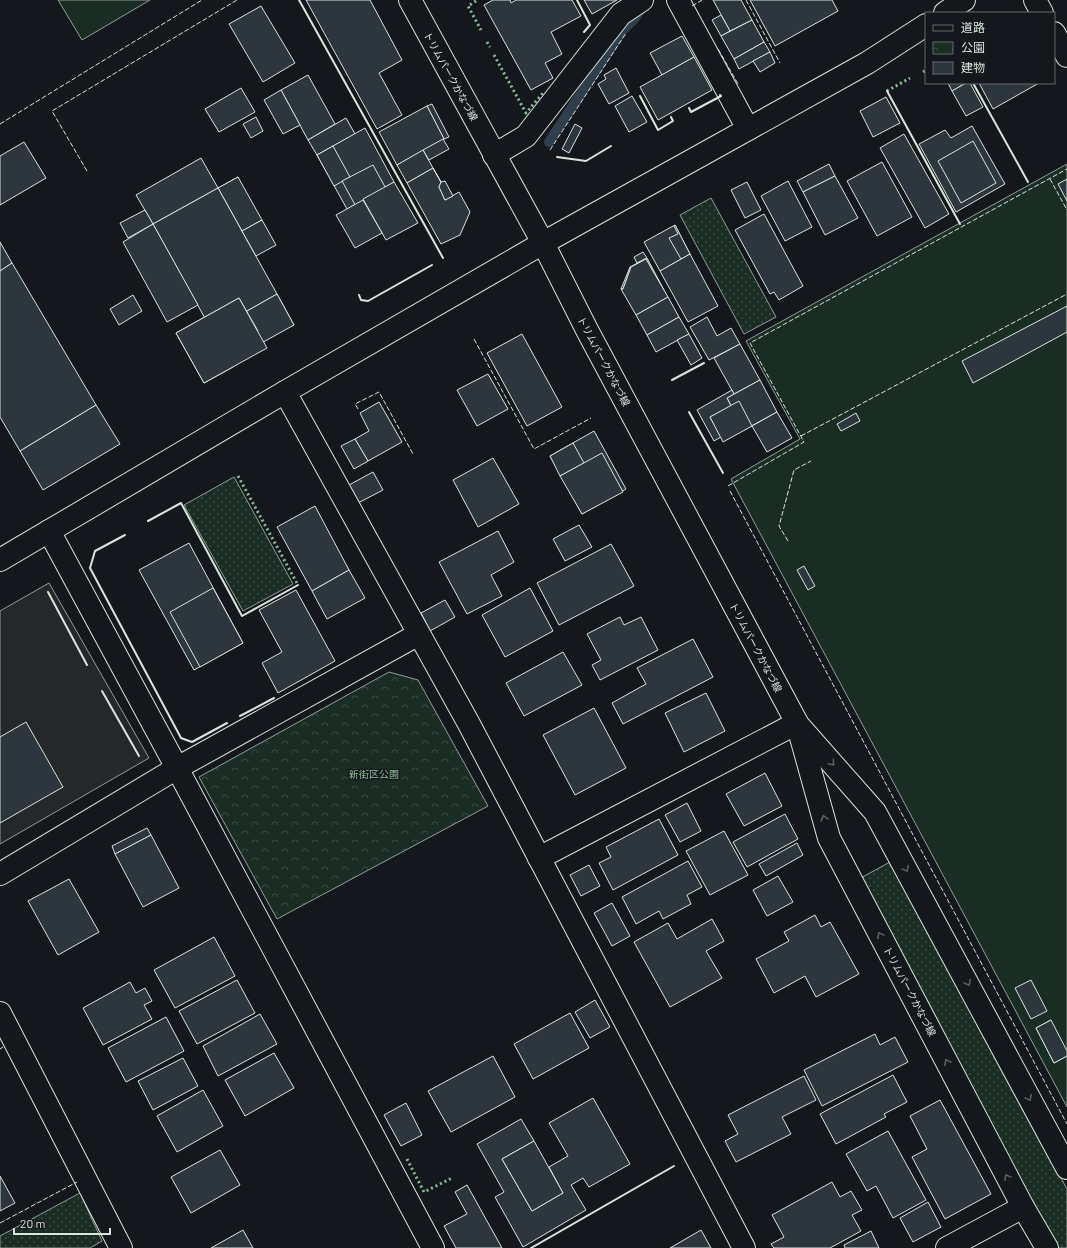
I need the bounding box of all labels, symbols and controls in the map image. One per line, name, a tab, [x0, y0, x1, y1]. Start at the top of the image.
legend	[925, 12, 1055, 84]
text: 道路	[961, 20, 985, 34]
street label: トリムパークかなづ線	[422, 29, 480, 123]
text: 公園	[961, 40, 985, 54]
text: 建物	[961, 60, 985, 74]
street label: トリムパークかなづ線	[575, 314, 633, 408]
street label: トリムパークかなづ線	[727, 600, 785, 694]
one-way arrow	[827, 758, 835, 766]
park label: 新街区公園	[349, 768, 399, 780]
one-way arrow	[820, 815, 829, 822]
one-way arrow	[901, 865, 909, 872]
one-way arrow	[877, 931, 885, 939]
street label: トリムパークかなづ線	[881, 944, 939, 1038]
one-way arrow	[963, 979, 970, 987]
one-way arrow	[944, 1059, 952, 1066]
one-way arrow	[1025, 1094, 1032, 1101]
one-way arrow	[1005, 1174, 1012, 1181]
scale bar	[14, 1210, 110, 1236]
text: 20 m	[20, 1216, 46, 1230]

